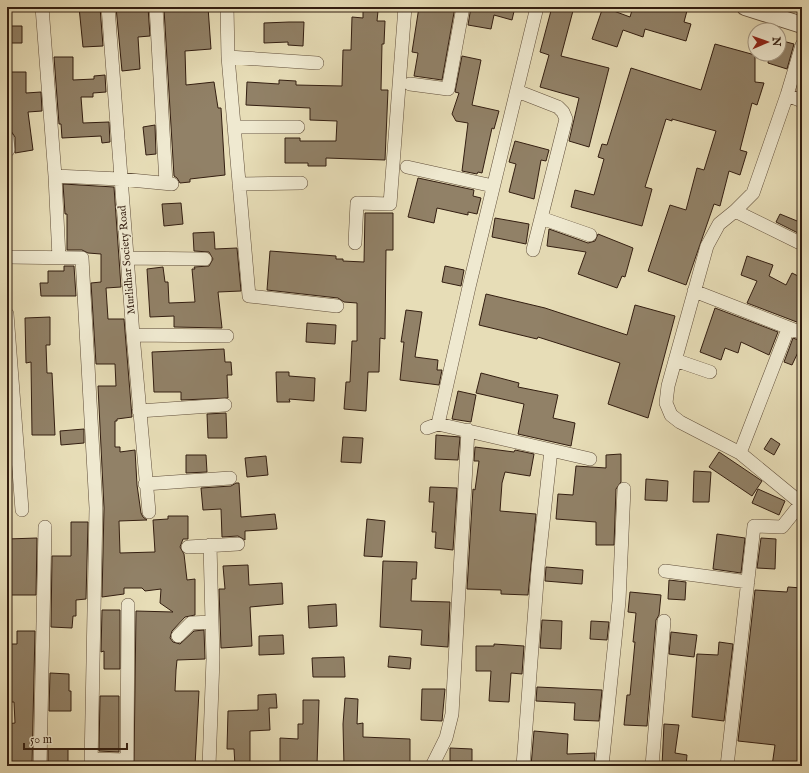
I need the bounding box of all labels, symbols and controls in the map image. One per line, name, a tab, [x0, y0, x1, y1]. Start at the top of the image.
north arrow	[747, 22, 787, 62]
text: N	[769, 36, 783, 47]
street label: Murlidhar Society Road	[115, 205, 139, 315]
scale bar	[24, 725, 127, 751]
text: 50 m	[30, 732, 52, 747]

